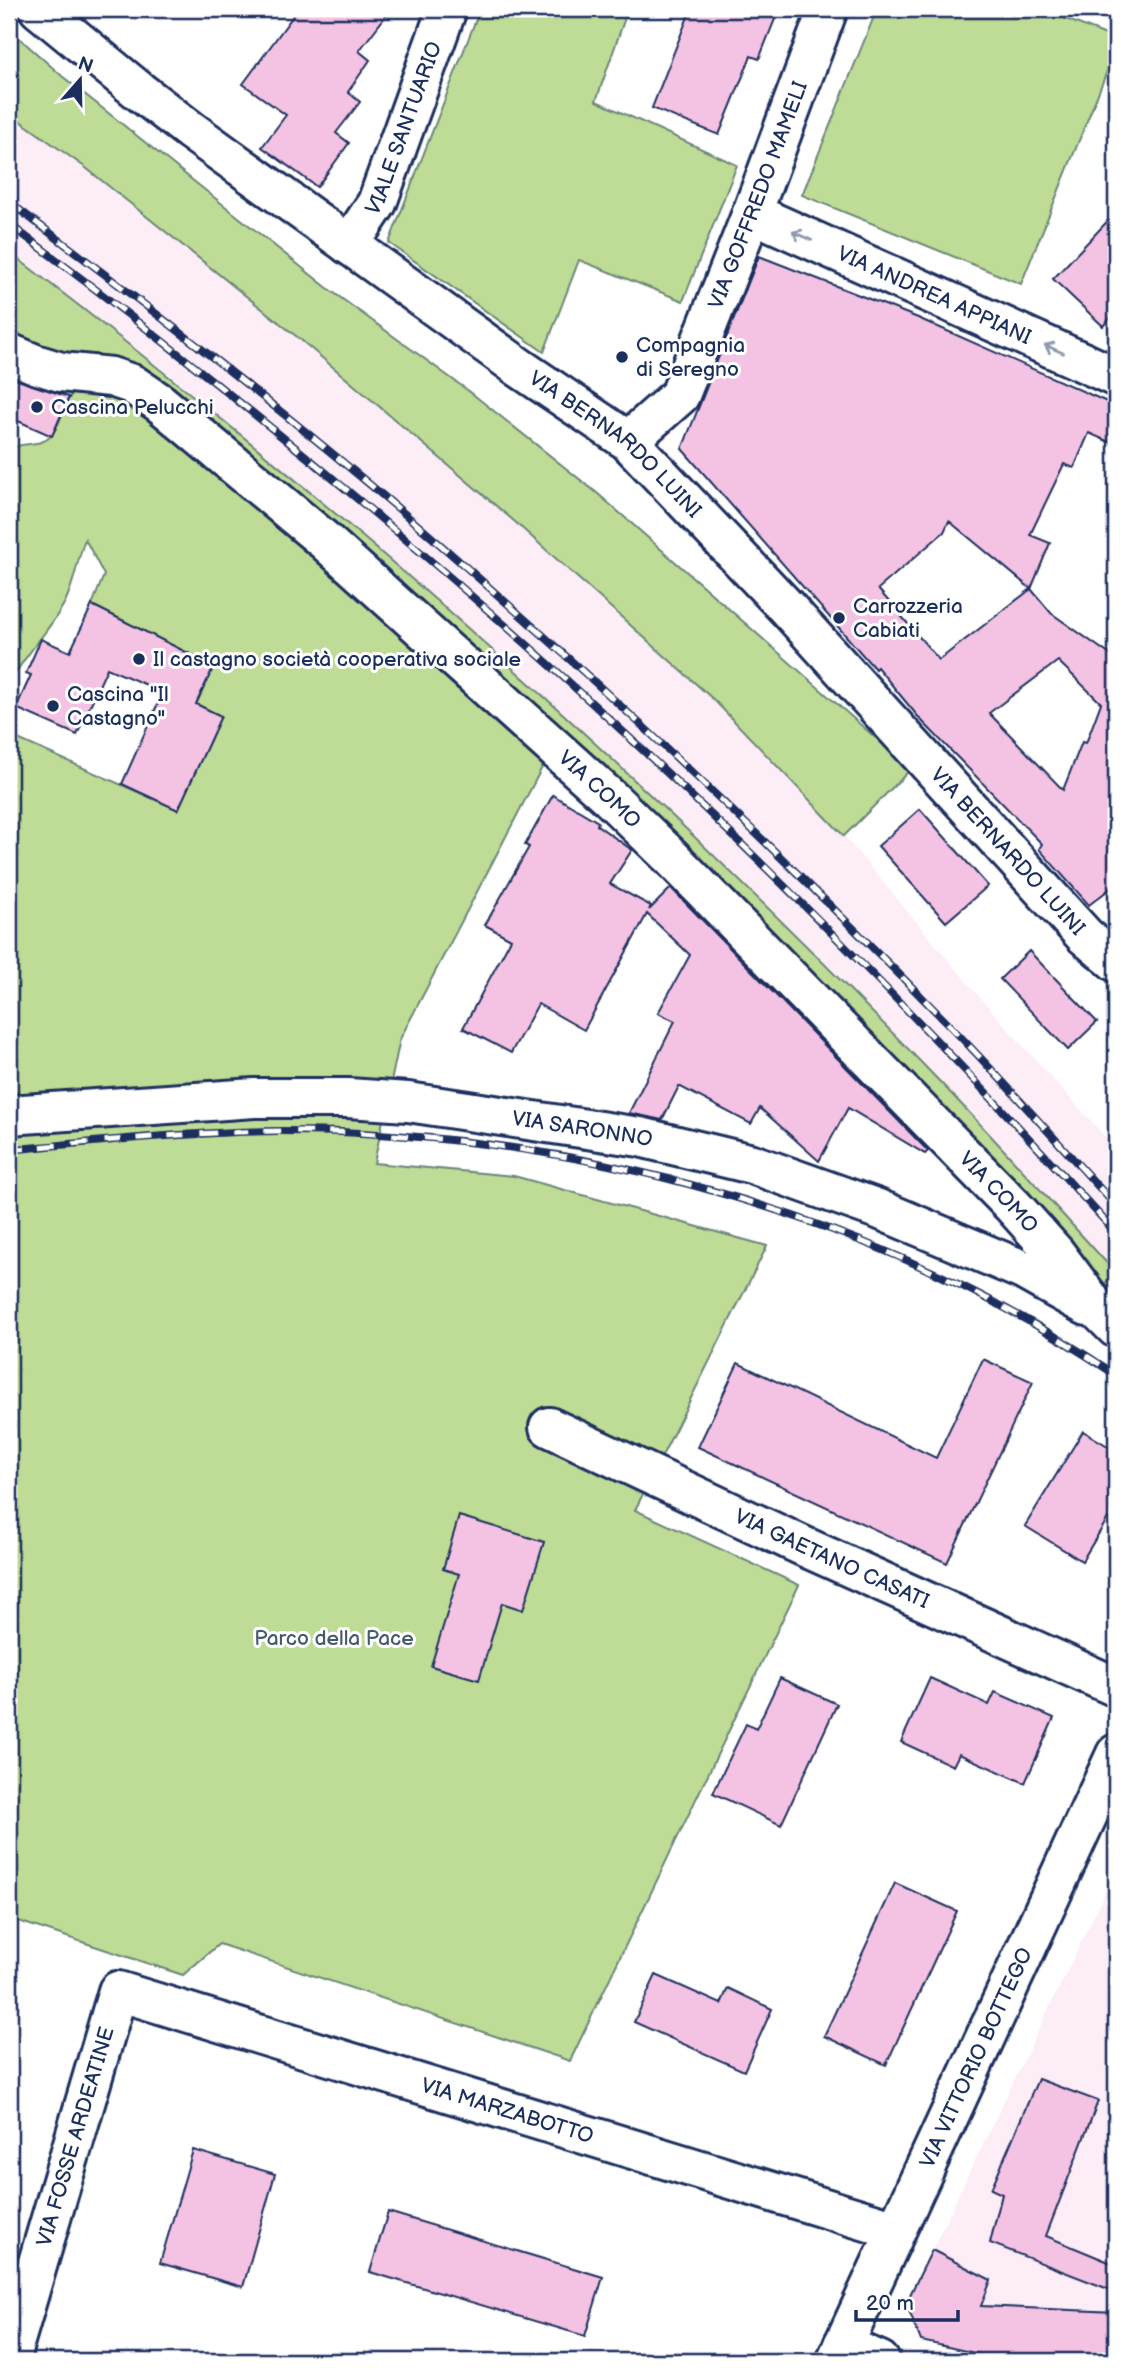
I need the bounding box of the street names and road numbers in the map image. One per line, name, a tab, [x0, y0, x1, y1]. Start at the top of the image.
street label: VIALE SANTUARIO	[360, 38, 447, 220]
street label: VIA GOFFREDO MAMELI	[703, 78, 813, 313]
street label: VIA ANDREA APPIANI	[833, 241, 1035, 350]
street label: VIA BERNARDO LUINI	[524, 366, 706, 523]
street label: VIA COMO	[553, 745, 646, 834]
street label: VIA BERNARDO LUINI	[925, 763, 1090, 941]
street label: VIA SARONNO	[510, 1106, 655, 1153]
street label: VIA COMO	[954, 1146, 1043, 1238]
street label: VIA GAETANO CASATI	[730, 1504, 933, 1614]
street label: VIA VITTORIO BOTTEGO	[915, 1944, 1038, 2172]
street label: VIA FOSSE ARDEATINE	[31, 2024, 120, 2249]
street label: VIA MARZABOTTO	[418, 2073, 596, 2149]

